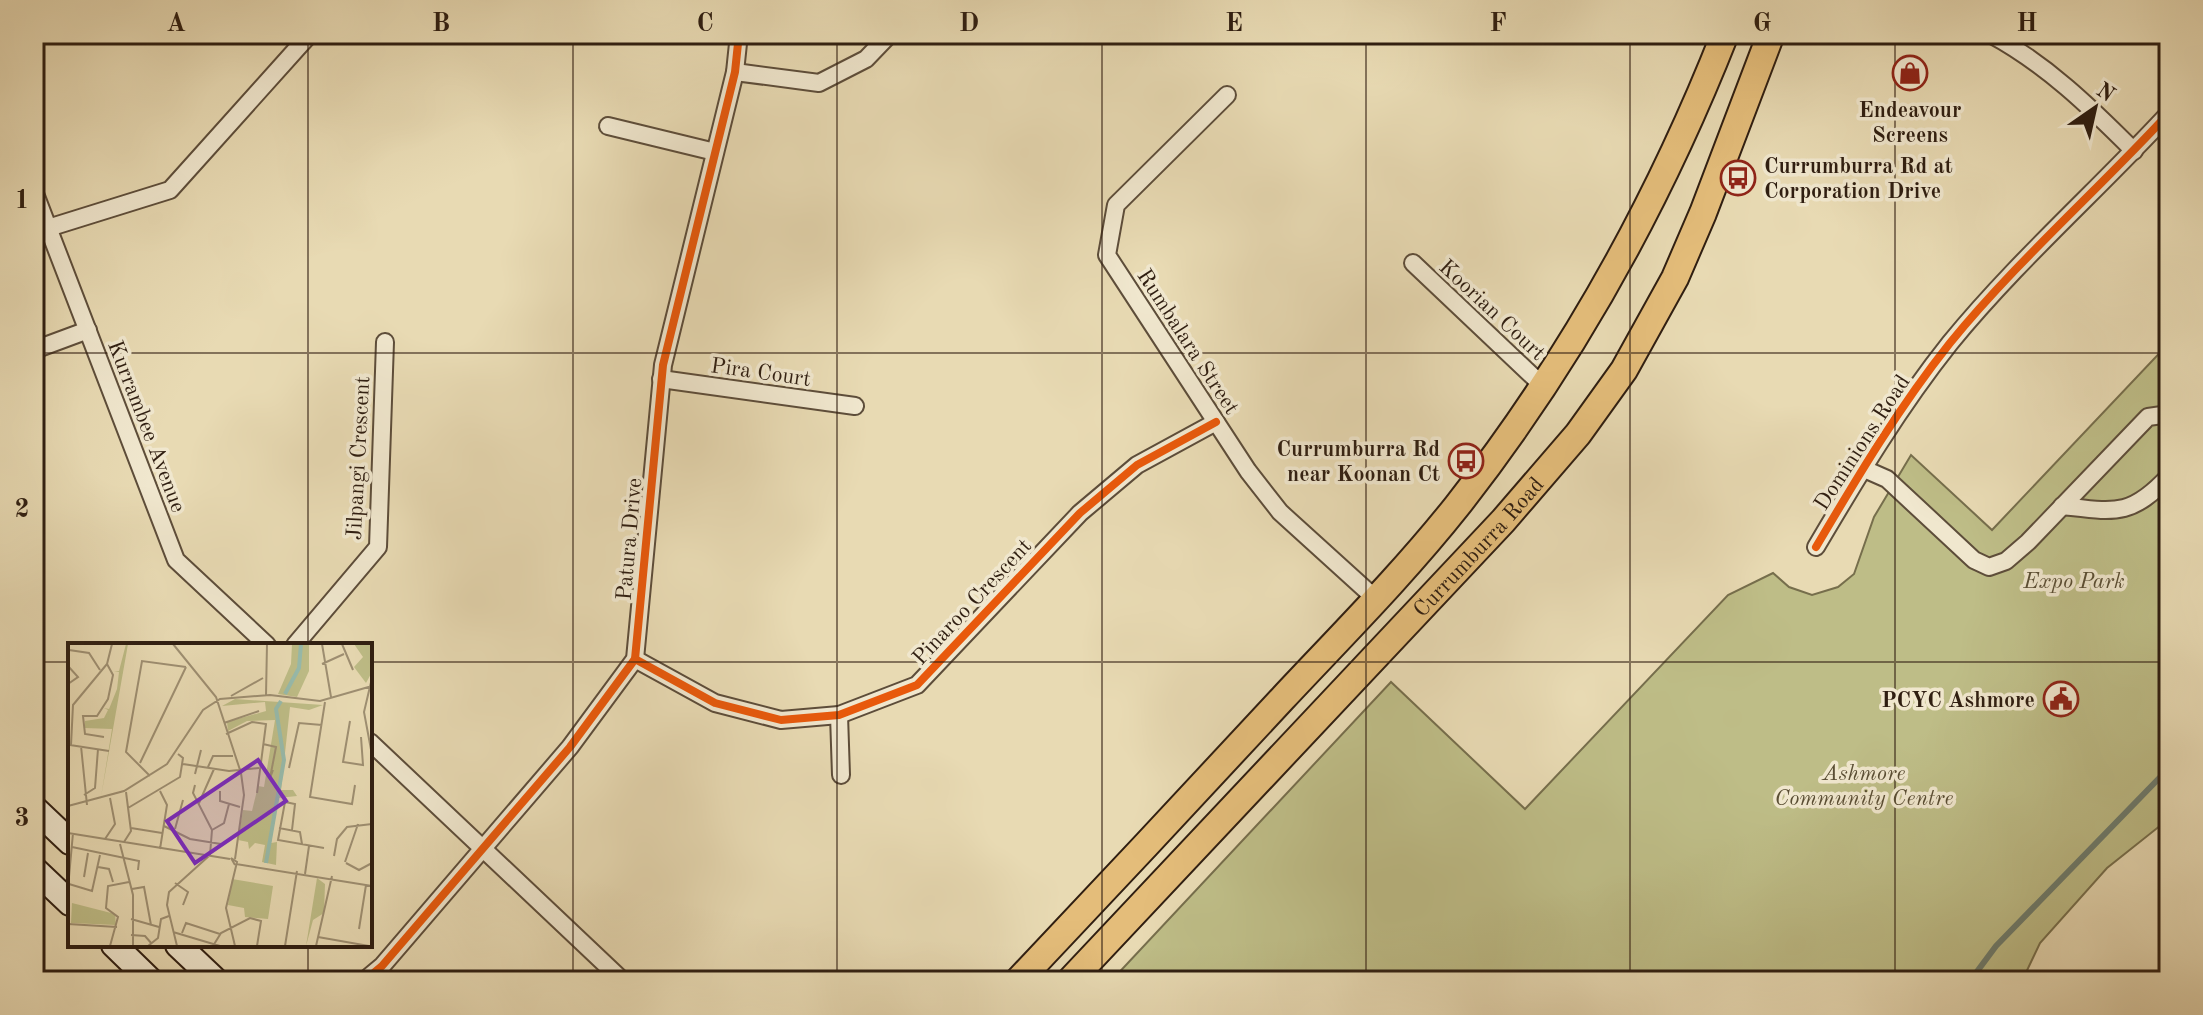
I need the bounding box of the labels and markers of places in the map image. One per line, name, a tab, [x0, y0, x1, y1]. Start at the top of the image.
shop icon: Endeavour Screens	[1891, 54, 1929, 92]
place label: Endeavour Screens	[1859, 100, 1961, 147]
place label: Currumburra Rd at Corporation Drive	[1764, 156, 1953, 203]
bus stop icon: Currumburra Rd at Corporation Drive	[1719, 159, 1757, 197]
place label: Currumburra Rd near Koonan Ct	[1277, 439, 1440, 486]
bus stop icon: Currumburra Rd near Koonan Ct	[1447, 442, 1485, 480]
public building icon: PCYC Ashmore	[2042, 680, 2080, 718]
place label: PCYC Ashmore	[1881, 690, 2035, 712]

